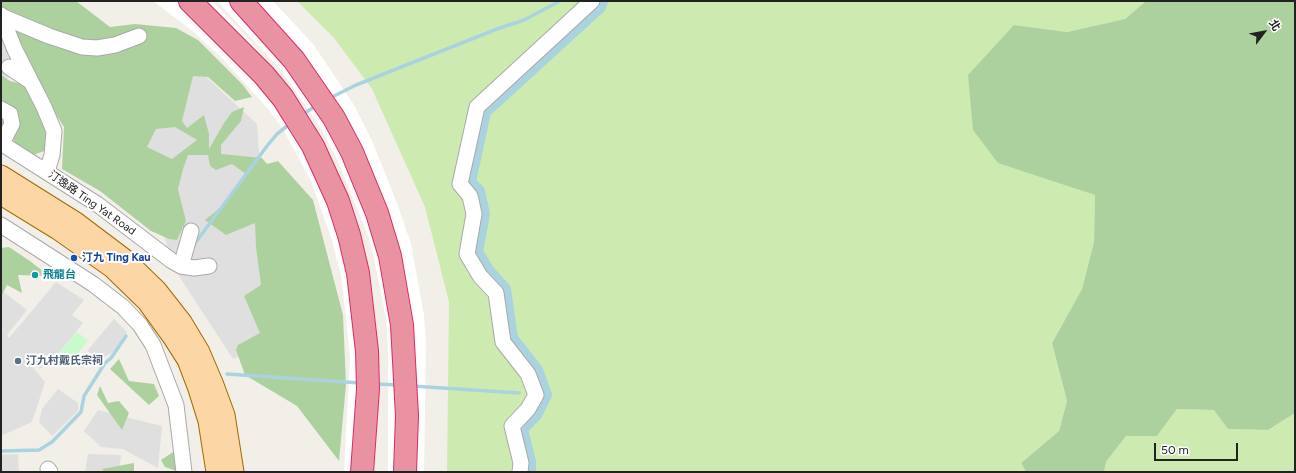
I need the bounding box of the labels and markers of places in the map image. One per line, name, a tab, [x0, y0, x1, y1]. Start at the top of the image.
place label: 汀九 Ting Kau	[82, 251, 151, 265]
marker: 汀九 Ting Kau	[69, 253, 79, 263]
place label: 飛龍台	[43, 268, 76, 282]
marker: 飛龍台	[30, 270, 40, 280]
place label: 汀九村戴氏宗祠	[26, 354, 103, 368]
marker: 汀九村戴氏宗祠	[13, 356, 23, 366]

